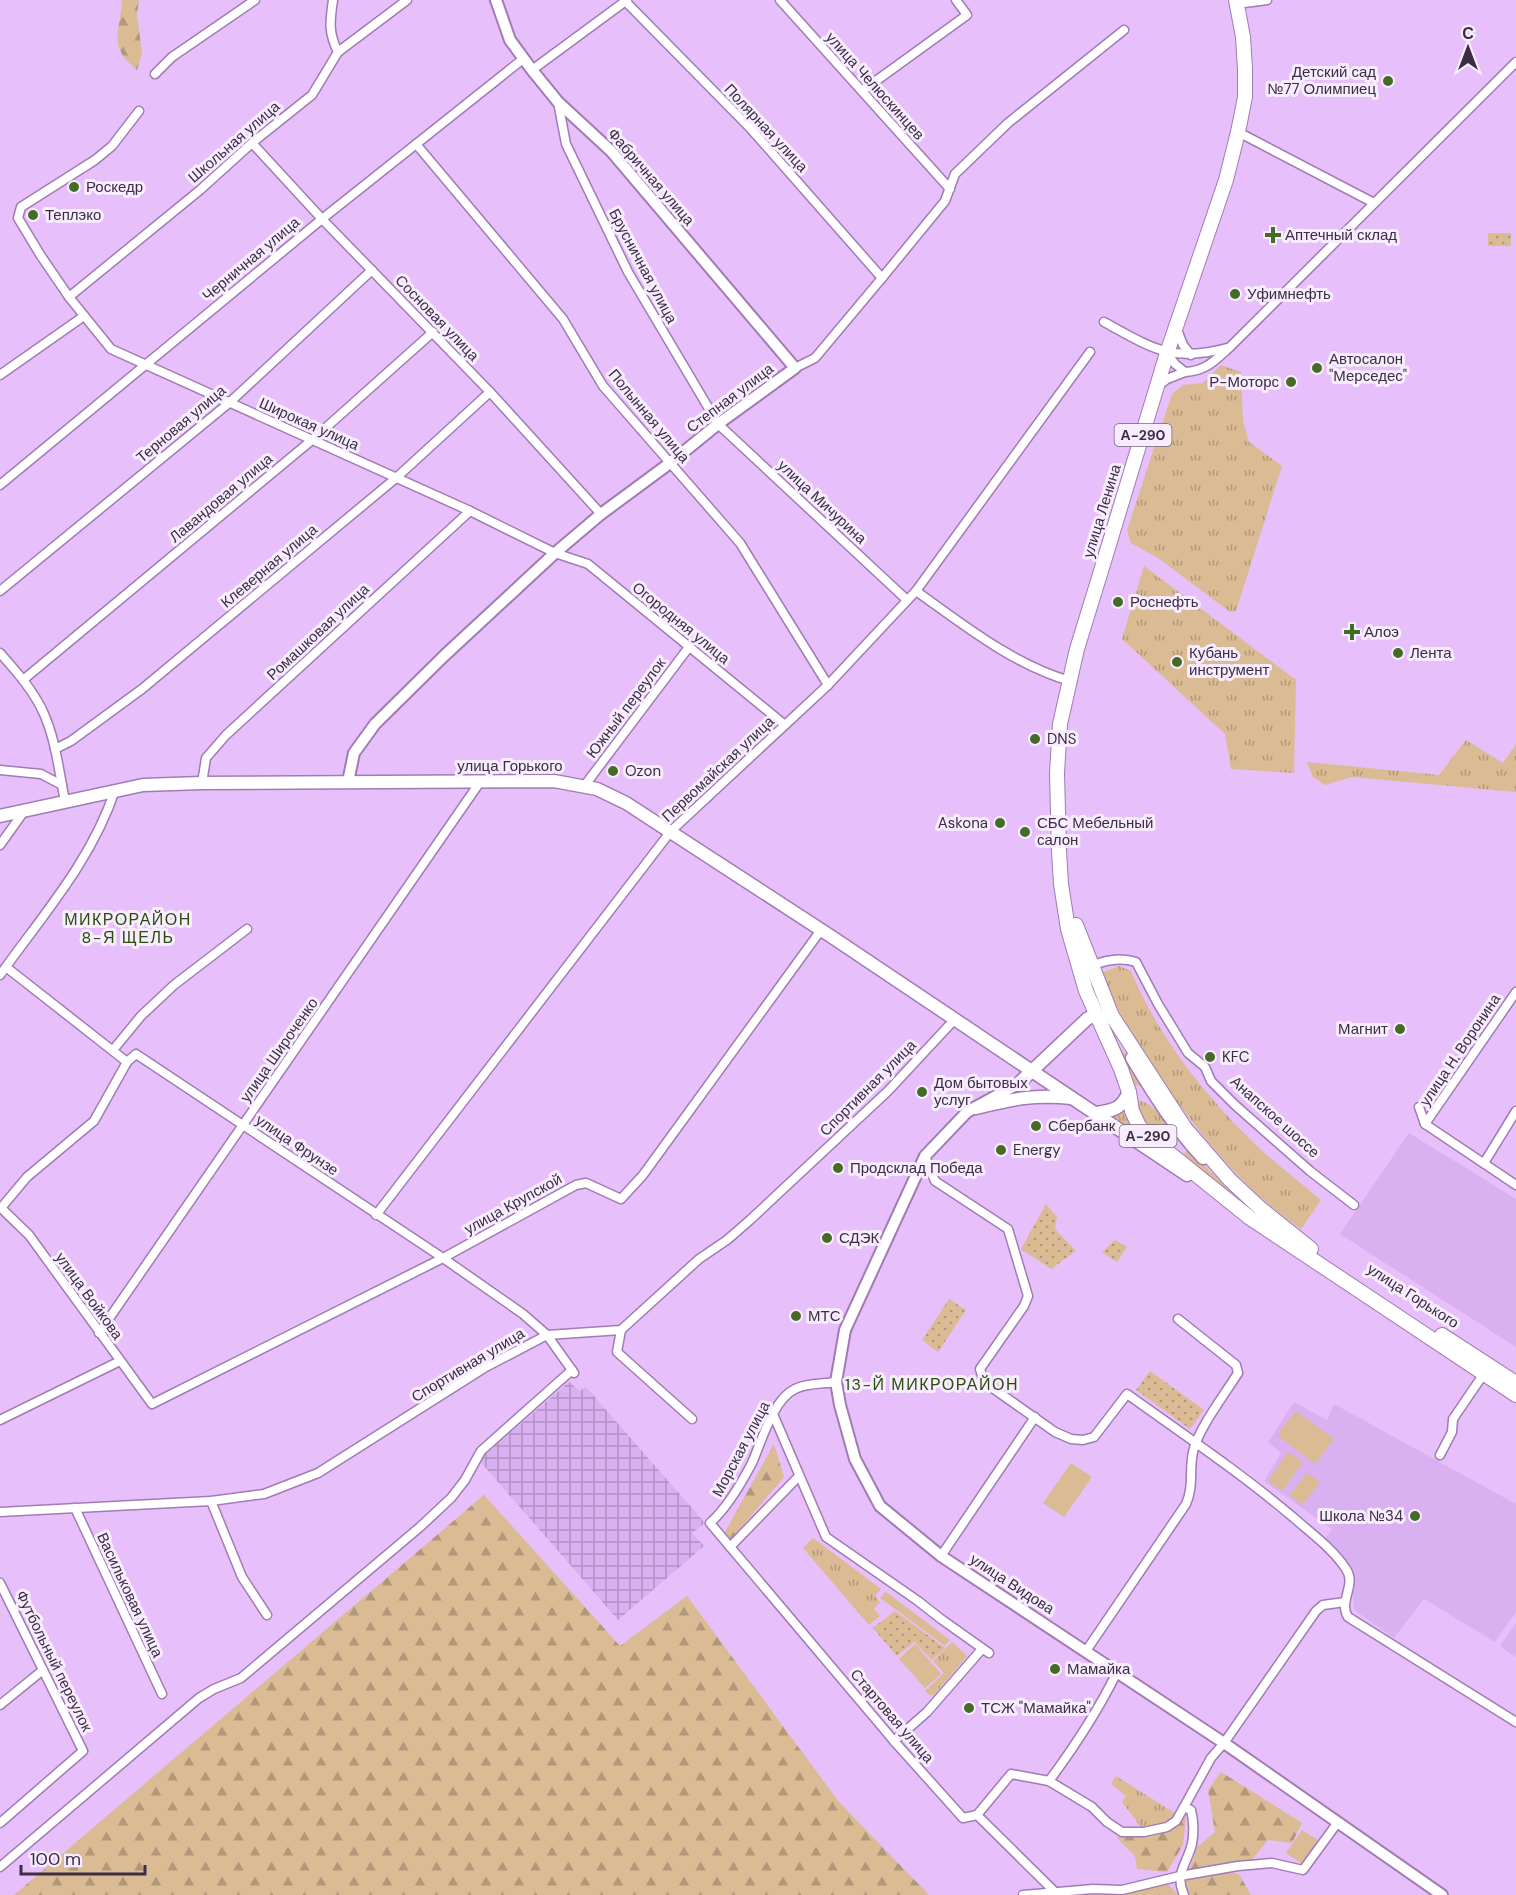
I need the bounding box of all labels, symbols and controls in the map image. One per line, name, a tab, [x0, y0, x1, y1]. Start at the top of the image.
north arrow	[1438, 18, 1498, 78]
text: С	[1462, 23, 1474, 44]
street label: улица Челюскинцев	[821, 28, 929, 144]
place label: Детский сад №77 Олимпиец	[1268, 62, 1376, 99]
marker: Детский сад №77 Олимпиец	[1381, 74, 1395, 88]
street label: Полярная улица	[720, 79, 813, 177]
street label: Школьная улица	[184, 96, 284, 187]
street label: Фабричная улица	[603, 124, 699, 230]
place label: Роскедр	[86, 177, 143, 197]
marker: Роскедр	[67, 180, 81, 194]
place label: Теплэко	[45, 205, 101, 225]
street label: Брусничная улица	[604, 205, 682, 327]
marker: Теплэко	[26, 208, 40, 222]
street label: Черничная улица	[198, 212, 304, 306]
place label: Аптечный склад	[1285, 225, 1397, 245]
marker: Аптечный склад	[1266, 228, 1280, 242]
street label: Сосновая улица	[391, 270, 484, 366]
place label: Уфимнефть	[1247, 284, 1331, 304]
marker: Уфимнефть	[1228, 287, 1242, 301]
place label: Автосалон "Мерседес"	[1329, 349, 1407, 386]
street label: Степная улица	[682, 358, 778, 437]
marker: Автосалон "Мерседес"	[1310, 361, 1324, 375]
street label: Полынная улица	[604, 365, 695, 468]
place label: Р-Моторс	[1209, 372, 1279, 392]
marker: Р-Моторс	[1284, 375, 1298, 389]
street label: Терновая улица	[132, 380, 230, 467]
street label: Широкая улица	[256, 393, 363, 455]
road number: А-290	[1114, 424, 1172, 446]
street label: Лавандовая улица	[165, 448, 277, 547]
street label: улица Мичурина	[773, 456, 871, 549]
street label: улица Ленина	[1078, 461, 1126, 560]
street label: Клеверная улица	[216, 519, 322, 612]
street label: Огородняя улица	[628, 577, 734, 669]
street label: Ромашковая улица	[263, 579, 374, 685]
place label: Роснефть	[1130, 592, 1199, 612]
marker: Роснефть	[1111, 595, 1125, 609]
place label: Алоэ	[1364, 622, 1399, 642]
marker: Алоэ	[1345, 625, 1359, 639]
place label: Кубань инструмент	[1189, 643, 1269, 680]
place label: Лента	[1410, 643, 1452, 663]
marker: Лента	[1391, 646, 1405, 660]
street label: Южный переулок	[582, 653, 671, 762]
marker: Кубань инструмент	[1170, 655, 1184, 669]
street label: Первомайская улица	[658, 711, 779, 826]
place label: DNS	[1047, 729, 1077, 749]
marker: DNS	[1028, 732, 1042, 746]
street label: улица Горького	[457, 756, 563, 776]
place label: Ozon	[625, 761, 661, 781]
marker: Ozon	[606, 764, 620, 778]
place label: Askona	[938, 813, 988, 833]
place label: СБС Мебельный салон	[1037, 813, 1153, 850]
marker: Askona	[993, 816, 1007, 830]
marker: СБС Мебельный салон	[1018, 825, 1032, 839]
district label: МИКРОРАЙОН 8-Я ЩЕЛЬ	[64, 909, 192, 948]
street label: улица Н. Воронина	[1415, 989, 1505, 1110]
street label: улица Широченко	[235, 994, 323, 1106]
place label: Магнит	[1338, 1019, 1388, 1039]
marker: Магнит	[1393, 1022, 1407, 1036]
street label: Спортивная улица	[815, 1035, 921, 1141]
place label: KFC	[1222, 1047, 1250, 1067]
marker: KFC	[1203, 1050, 1217, 1064]
street label: Анапское шоссе	[1226, 1072, 1324, 1162]
place label: Дом бытовых услуг	[934, 1073, 1028, 1110]
marker: Дом бытовых услуг	[915, 1085, 929, 1099]
street label: улица Фрунзе	[252, 1110, 342, 1180]
place label: Сбербанк	[1048, 1116, 1116, 1136]
marker: Сбербанк	[1029, 1119, 1043, 1133]
road number: А-290	[1120, 1125, 1176, 1147]
place label: Energy	[1013, 1140, 1061, 1160]
marker: Energy	[994, 1143, 1008, 1157]
place label: Продсклад Победа	[850, 1158, 983, 1178]
marker: Продсклад Победа	[831, 1161, 845, 1175]
street label: улица Крупской	[461, 1169, 565, 1239]
place label: СДЭК	[839, 1228, 879, 1248]
marker: СДЭК	[820, 1231, 834, 1245]
street label: улица Войкова	[51, 1248, 128, 1344]
street label: улица Горького	[1363, 1259, 1463, 1333]
place label: МТС	[808, 1306, 841, 1326]
marker: МТС	[789, 1309, 803, 1323]
street label: Спортивная улица	[408, 1323, 529, 1407]
district label: 13-Й МИКРОРАЙОН	[845, 1374, 1019, 1395]
street label: Морская улица	[707, 1397, 775, 1500]
place label: Школа №34	[1319, 1506, 1403, 1526]
marker: Школа №34	[1408, 1509, 1422, 1523]
street label: Васильковая улица	[92, 1529, 168, 1661]
street label: улица Видова	[966, 1549, 1059, 1619]
street label: Футбольный переулок	[11, 1587, 97, 1735]
place label: Мамайка	[1067, 1659, 1131, 1679]
marker: Мамайка	[1048, 1662, 1062, 1676]
street label: Стартовая улица	[846, 1665, 939, 1768]
place label: ТСЖ "Мамайка"	[981, 1698, 1091, 1718]
marker: ТСЖ "Мамайка"	[962, 1701, 976, 1715]
scale bar	[21, 1838, 146, 1876]
text: 100 m	[30, 1847, 81, 1871]

